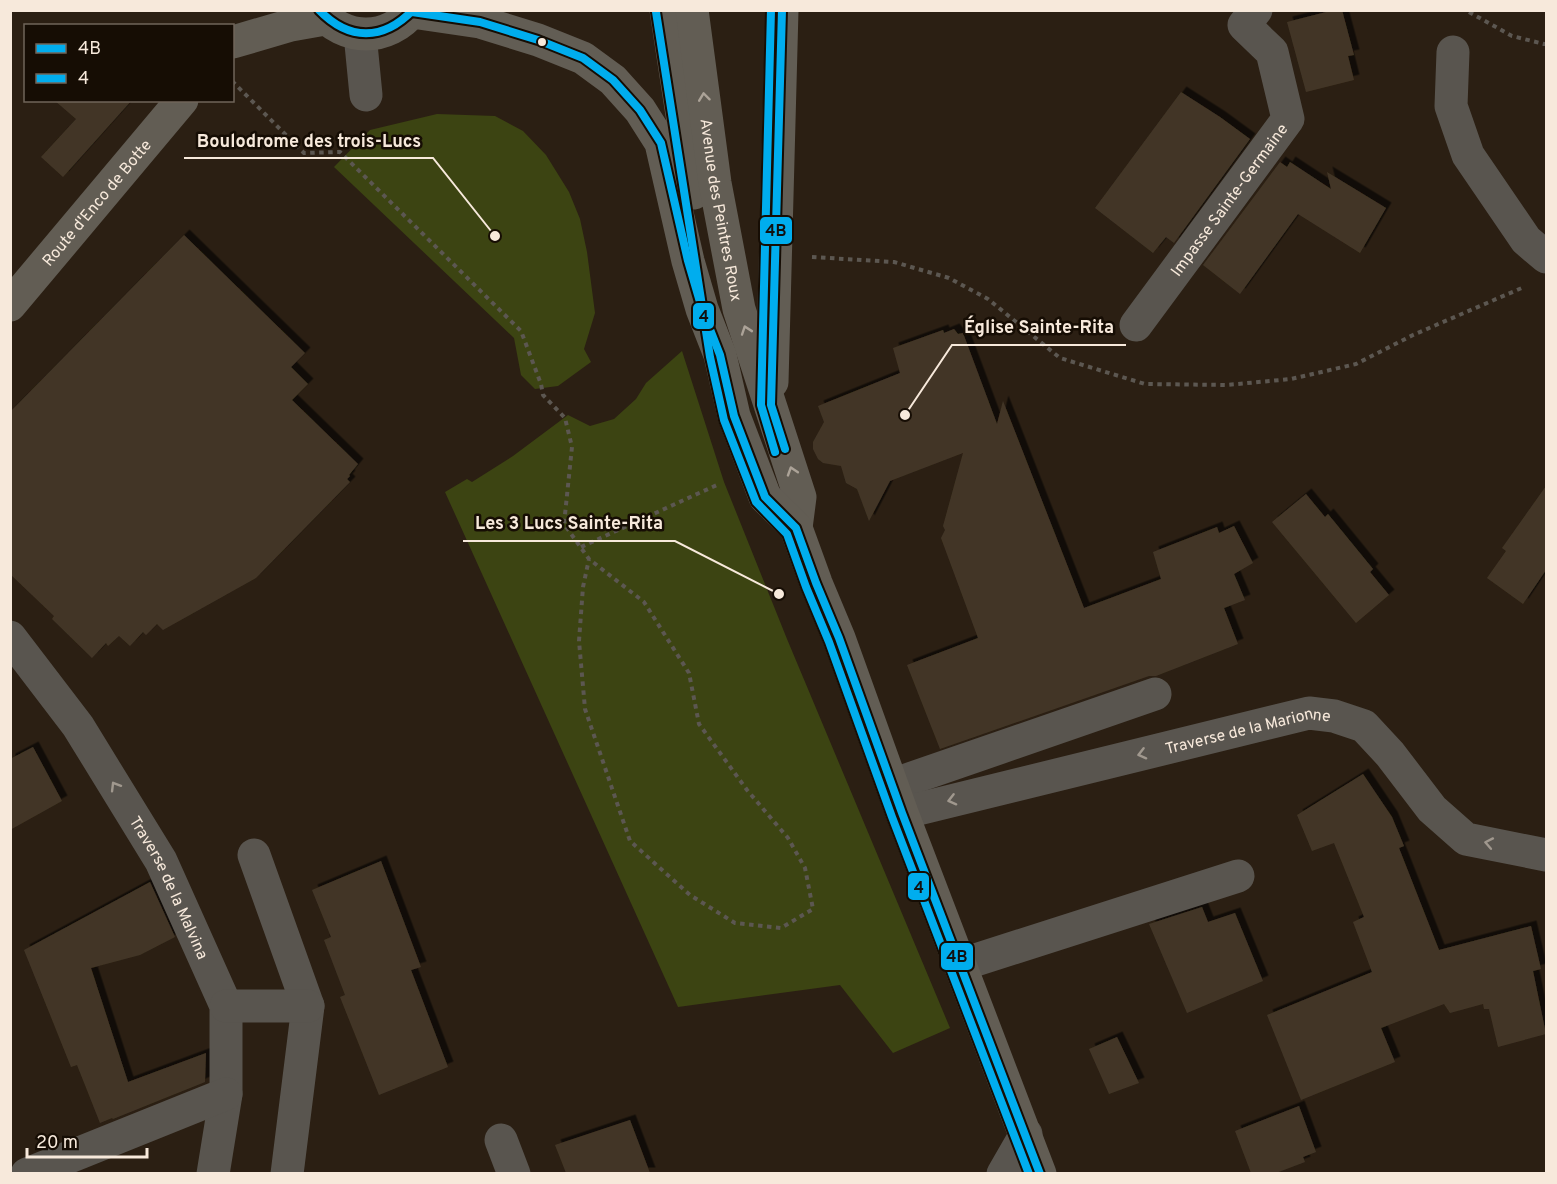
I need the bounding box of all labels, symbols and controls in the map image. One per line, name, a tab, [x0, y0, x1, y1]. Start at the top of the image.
legend	[24, 24, 234, 102]
unlabelled marker	[536, 36, 548, 48]
text: 4B	[78, 38, 101, 61]
text: 4	[78, 68, 89, 91]
one-way arrow	[698, 92, 711, 101]
street label: Avenue des Peintres Roux	[695, 117, 745, 303]
street label: Impasse Sainte-Germaine	[1167, 120, 1293, 281]
callout: Boulodrome des trois-Lucs	[184, 122, 433, 158]
text: Boulodrome des trois-Lucs	[197, 131, 421, 154]
street label: Route d'Enco de Botte	[39, 136, 157, 271]
line badge: 4B	[759, 216, 793, 245]
text: 4B	[765, 222, 787, 242]
line badge: 4	[692, 302, 715, 330]
text: 4	[699, 308, 709, 328]
callout: Église Sainte-Rita	[952, 309, 1126, 345]
text: Église Sainte-Rita	[964, 315, 1114, 340]
one-way arrow	[740, 325, 753, 336]
one-way arrow	[787, 466, 800, 477]
callout: Les 3 Lucs Sainte-Rita	[463, 505, 675, 541]
text: Les 3 Lucs Sainte-Rita	[475, 513, 663, 536]
street label: Traverse de la Marionne	[1163, 704, 1332, 760]
one-way arrow	[1137, 746, 1147, 759]
one-way arrow	[110, 782, 122, 792]
one-way arrow	[948, 793, 958, 806]
street label: Traverse de la Malvina	[124, 813, 212, 963]
one-way arrow	[1484, 837, 1494, 850]
line badge: 4	[907, 872, 930, 901]
text: 4	[914, 879, 924, 899]
line badge: 4B	[940, 942, 974, 971]
text: 4B	[946, 948, 968, 968]
scale bar	[27, 1121, 147, 1159]
text: 20 m	[36, 1132, 78, 1155]

